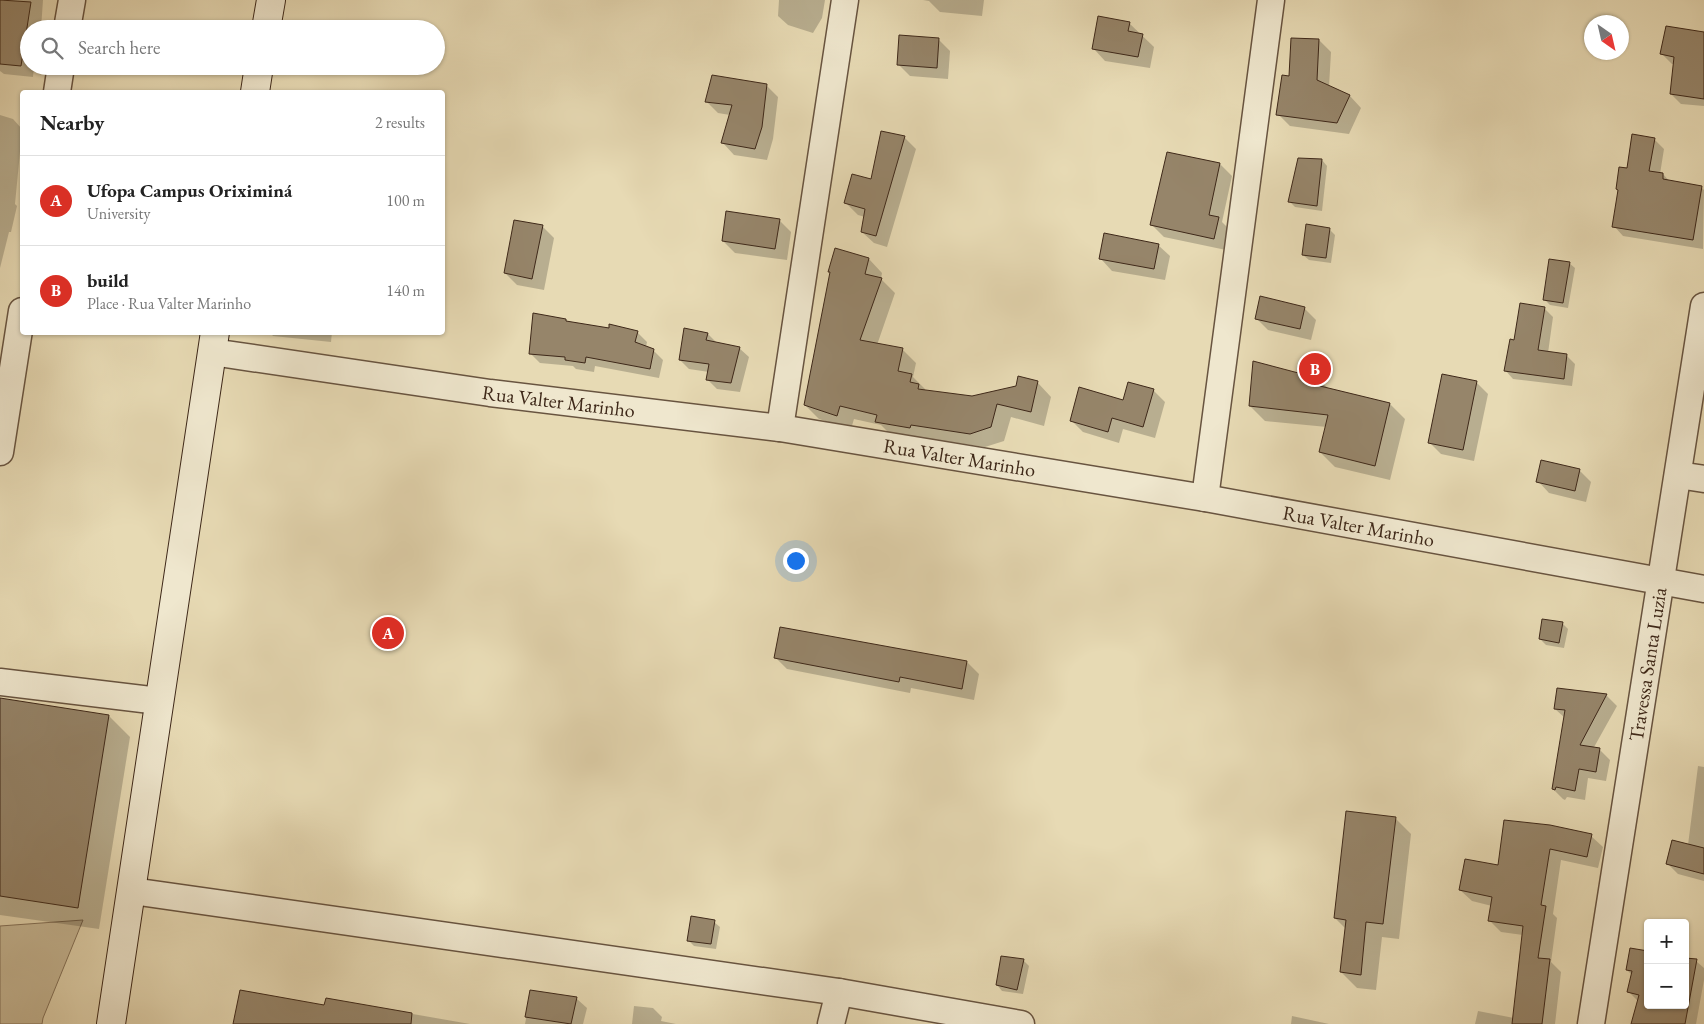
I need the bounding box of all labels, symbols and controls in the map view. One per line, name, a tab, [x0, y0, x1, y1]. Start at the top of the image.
north arrow	[1584, 15, 1629, 60]
search box	[20, 20, 445, 75]
icon: search	[38, 34, 66, 62]
text: Search here	[78, 35, 160, 60]
text: Nearby	[40, 109, 104, 136]
text: 2 results	[375, 112, 425, 133]
text: Ufopa Campus Oriximiná	[87, 178, 292, 203]
text: A	[50, 190, 62, 211]
text: 100 m	[386, 190, 425, 211]
text: University	[87, 203, 151, 224]
text: build	[87, 268, 129, 293]
text: B	[51, 280, 61, 301]
text: 140 m	[386, 280, 425, 301]
text: Place · Rua Valter Marinho	[87, 293, 251, 314]
pin: B	[1299, 350, 1331, 388]
street label: Rua Valter Marinho	[480, 379, 636, 423]
street label: Rua Valter Marinho	[881, 432, 1038, 483]
street label: Rua Valter Marinho	[1281, 499, 1437, 553]
your location	[783, 548, 809, 574]
street label: Travessa Santa Luzia	[1623, 586, 1673, 743]
pin: A	[372, 614, 404, 652]
map controls	[1644, 919, 1689, 1009]
button: +	[1644, 919, 1689, 964]
button: −	[1644, 964, 1689, 1009]

